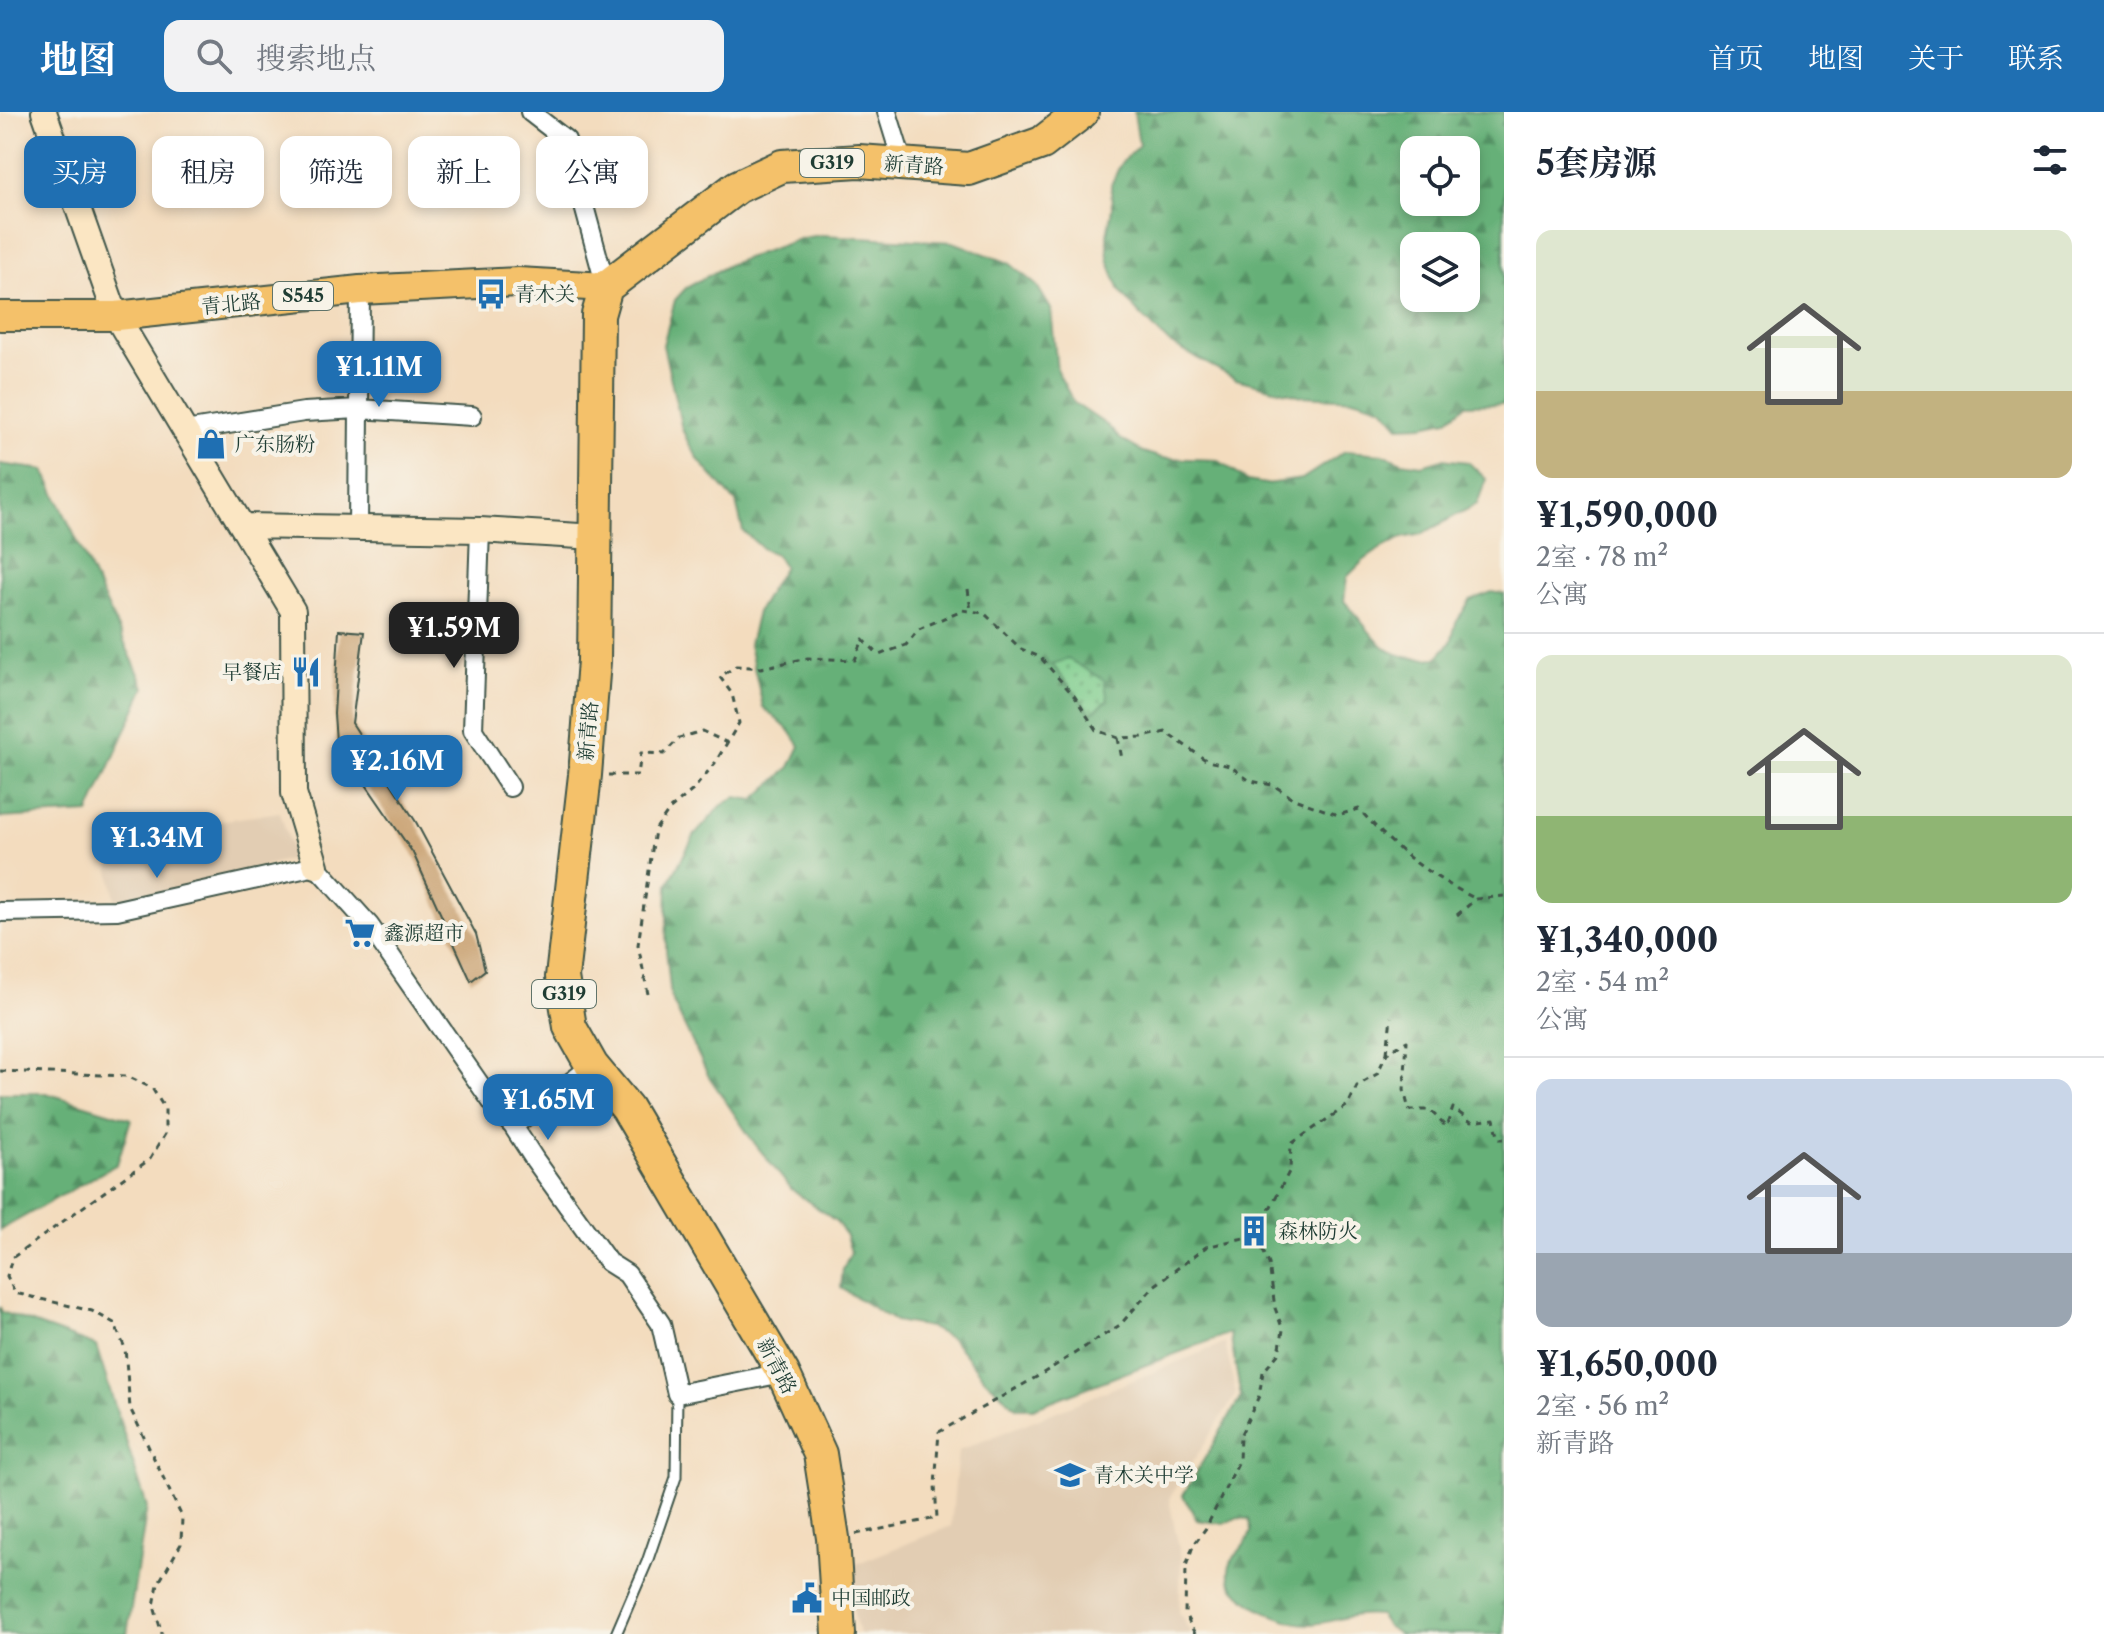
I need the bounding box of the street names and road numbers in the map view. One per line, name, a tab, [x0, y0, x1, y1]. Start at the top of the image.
road number: G319	[800, 149, 864, 177]
street label: 新青路	[883, 151, 945, 179]
road number: S545	[273, 282, 333, 310]
street label: 青北路	[200, 289, 262, 319]
street label: 新青路	[573, 700, 603, 762]
road number: G319	[532, 980, 596, 1008]
street label: 新青路	[752, 1334, 802, 1398]

